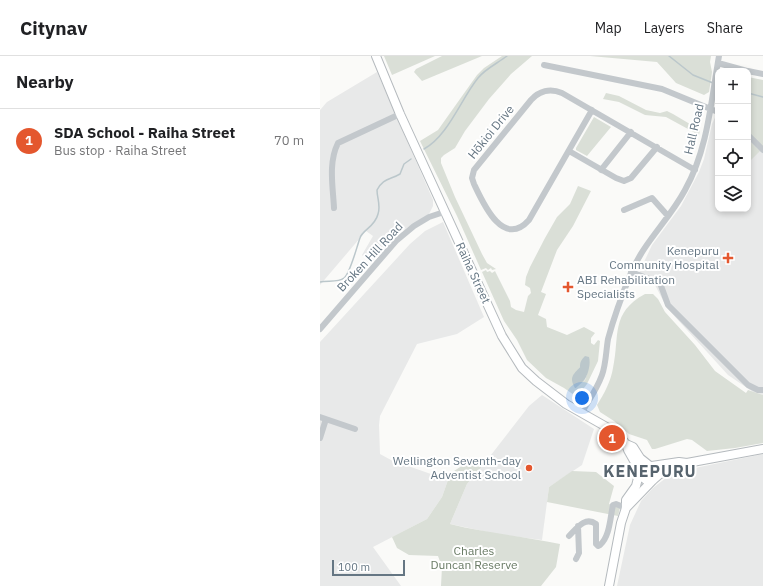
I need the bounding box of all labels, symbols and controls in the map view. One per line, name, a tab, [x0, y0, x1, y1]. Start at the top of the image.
text: Citynav	[20, 16, 87, 40]
text: Map	[595, 19, 622, 37]
text: Layers	[644, 19, 685, 37]
text: Share	[707, 19, 743, 37]
map controls	[715, 68, 751, 212]
button: +	[715, 68, 751, 104]
text: Nearby	[16, 71, 74, 93]
street label: Hōkioi Drive	[464, 101, 517, 162]
street label: Hall Road	[680, 102, 707, 156]
button: −	[715, 104, 751, 140]
text: SDA School - Raiha Street	[54, 123, 235, 142]
text: 1	[25, 132, 33, 149]
text: 70 m	[274, 132, 304, 149]
button: locate	[715, 140, 751, 176]
text: Bus stop · Raiha Street	[54, 142, 187, 159]
button: layers	[715, 176, 751, 212]
street label: Broken Hill Road	[334, 219, 406, 295]
street label: Raiha Street	[453, 240, 494, 306]
place label: Kenepuru Community Hospital	[609, 243, 719, 272]
marker: Kenepuru Community Hospital	[722, 252, 734, 264]
place label: ABI Rehabilitation Specialists	[577, 272, 675, 301]
marker: ABI Rehabilitation Specialists	[562, 281, 574, 293]
your location	[572, 388, 592, 408]
pin: 1	[599, 423, 625, 453]
place label: Wellington Seventh-day Adventist School	[393, 453, 521, 482]
district label: KENEPURU	[603, 461, 697, 481]
marker: Wellington Seventh-day Adventist School	[524, 463, 534, 473]
park label: Charles Duncan Reserve	[430, 543, 518, 572]
scale bar	[332, 558, 405, 577]
text: 100 m	[338, 560, 370, 574]

